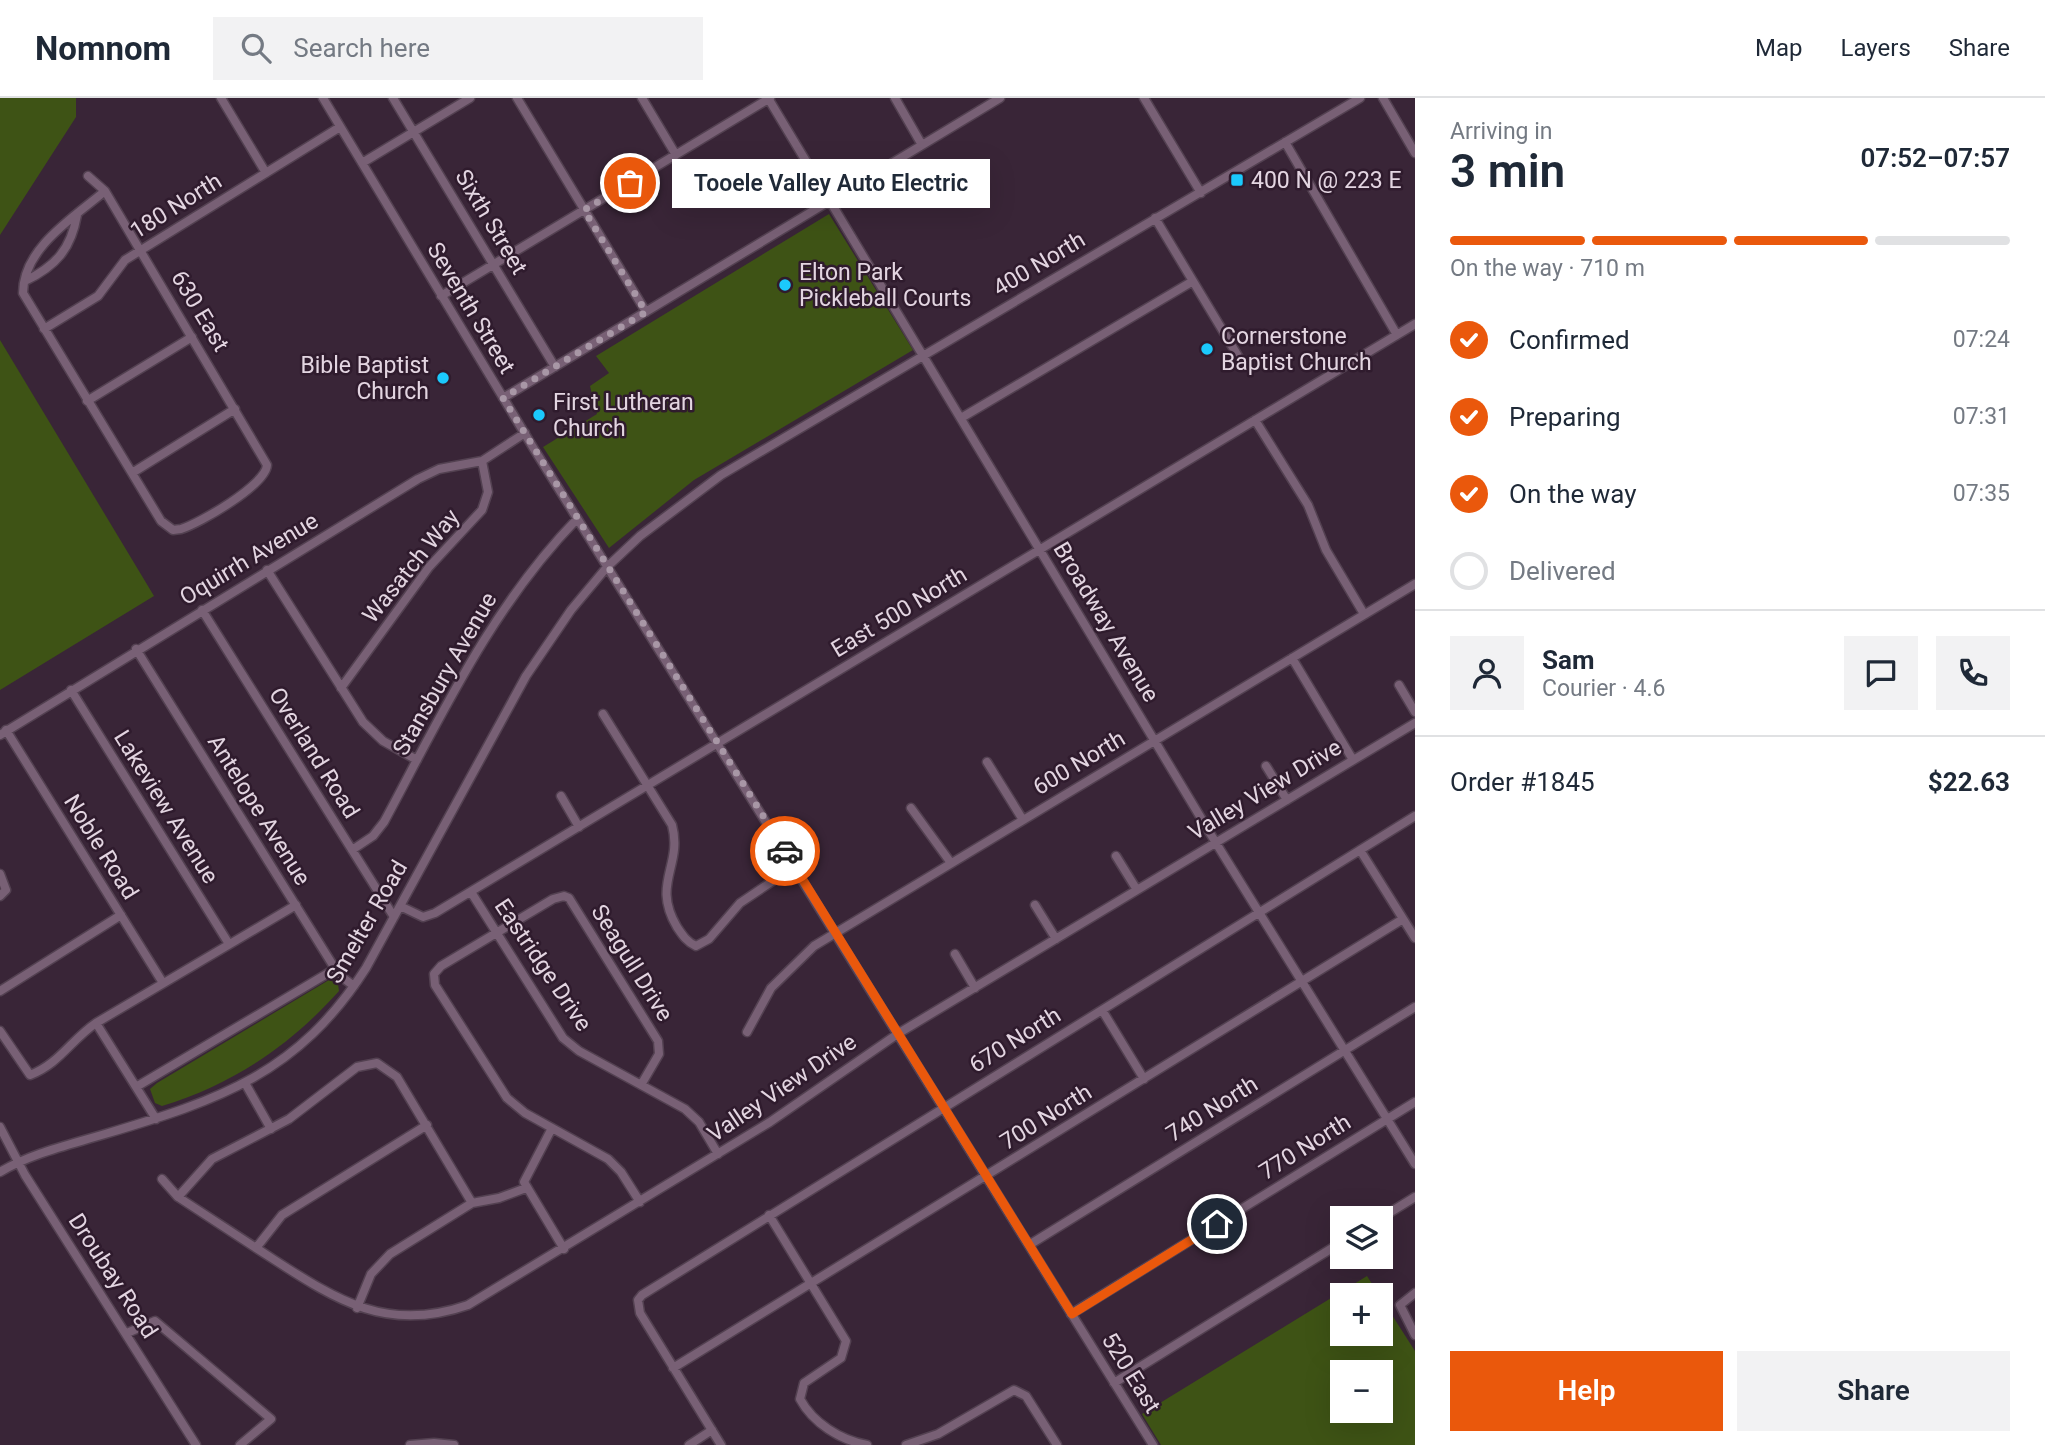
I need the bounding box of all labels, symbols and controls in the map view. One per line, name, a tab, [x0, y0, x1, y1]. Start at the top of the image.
search box	[213, 17, 703, 80]
text: Nomnom	[35, 29, 171, 68]
icon: search	[237, 29, 275, 67]
text: Search here	[293, 33, 430, 63]
text: Map	[1755, 34, 1803, 62]
text: Layers	[1841, 34, 1911, 62]
text: Share	[1949, 34, 2010, 62]
text: Arriving in	[1450, 118, 1553, 145]
text: 07:52–07:57	[1860, 143, 2010, 173]
text: 3 min	[1450, 144, 1565, 198]
pin	[600, 153, 660, 213]
callout: Tooele Valley Auto Electric	[672, 158, 990, 208]
icon: bag	[611, 164, 649, 202]
street label: Sixth Street	[449, 165, 533, 279]
street label: 180 North	[125, 167, 227, 245]
place label: 400 N @ 223 E	[1251, 167, 1402, 194]
text: Tooele Valley Auto Electric	[694, 170, 968, 197]
marker: 400 N @ 223 E	[1229, 172, 1245, 188]
street label: 400 North	[988, 226, 1090, 302]
street label: Seventh Street	[421, 238, 521, 378]
text: On the way · 710 m	[1450, 255, 1645, 282]
place label: Elton Park Pickleball Courts	[799, 259, 971, 312]
street label: 630 East	[165, 266, 235, 356]
marker: Elton Park Pickleball Courts	[777, 277, 793, 293]
icon: check	[1450, 321, 1488, 359]
place label: Cornerstone Baptist Church	[1221, 323, 1372, 376]
text: Confirmed	[1509, 325, 1630, 355]
text: 07:24	[1953, 326, 2010, 353]
marker: Cornerstone Baptist Church	[1199, 341, 1215, 357]
place label: Bible Baptist Church	[300, 352, 429, 405]
marker: Bible Baptist Church	[435, 370, 451, 386]
place label: First Lutheran Church	[553, 389, 694, 442]
icon: check	[1450, 398, 1488, 436]
text: Preparing	[1509, 402, 1621, 432]
text: 07:31	[1953, 403, 2010, 430]
marker: First Lutheran Church	[531, 407, 547, 423]
icon: check	[1450, 475, 1488, 513]
text: On the way	[1509, 479, 1637, 509]
text: 07:35	[1953, 480, 2010, 507]
street label: Wasatch Way	[357, 504, 465, 628]
street label: Oquirrh Avenue	[175, 507, 323, 611]
street label: Broadway Avenue	[1048, 537, 1164, 707]
text: Delivered	[1509, 556, 1616, 586]
street label: East 500 North	[826, 561, 972, 663]
street label: Stansbury Avenue	[387, 588, 503, 760]
button: person	[1450, 636, 1524, 710]
button: chat	[1844, 636, 1918, 710]
button: phone	[1936, 636, 2010, 710]
text: Sam	[1542, 645, 1594, 675]
text: Courier · 4.6	[1542, 675, 1665, 702]
street label: Overland Road	[263, 683, 365, 823]
street label: Lakeview Avenue	[108, 725, 224, 889]
street label: 600 North	[1028, 725, 1130, 801]
street label: Antelope Avenue	[202, 730, 316, 890]
street label: Valley View Drive	[1184, 734, 1346, 846]
text: Order #1845	[1450, 767, 1595, 797]
text: $22.63	[1928, 767, 2010, 797]
street label: Noble Road	[58, 790, 144, 904]
courier	[750, 816, 820, 886]
icon: car	[766, 832, 804, 870]
street label: Smelter Road	[321, 856, 413, 988]
street label: Eastridge Drive	[489, 894, 597, 1036]
street label: Seagull Drive	[585, 900, 679, 1026]
street label: 670 North	[964, 1001, 1066, 1079]
street label: Valley View Drive	[703, 1028, 861, 1148]
street label: 740 North	[1161, 1070, 1263, 1148]
street label: 700 North	[995, 1078, 1097, 1156]
street label: 770 North	[1254, 1108, 1356, 1186]
pin	[1187, 1194, 1247, 1254]
icon: home	[1198, 1205, 1236, 1243]
map controls	[1330, 1206, 1393, 1423]
button: layers	[1330, 1206, 1393, 1269]
street label: Droubay Road	[63, 1209, 163, 1343]
button: +	[1330, 1283, 1393, 1346]
street label: 520 East	[1096, 1328, 1166, 1418]
button: Help	[1450, 1351, 1723, 1431]
button: Share	[1737, 1351, 2010, 1431]
button: −	[1330, 1360, 1393, 1423]

